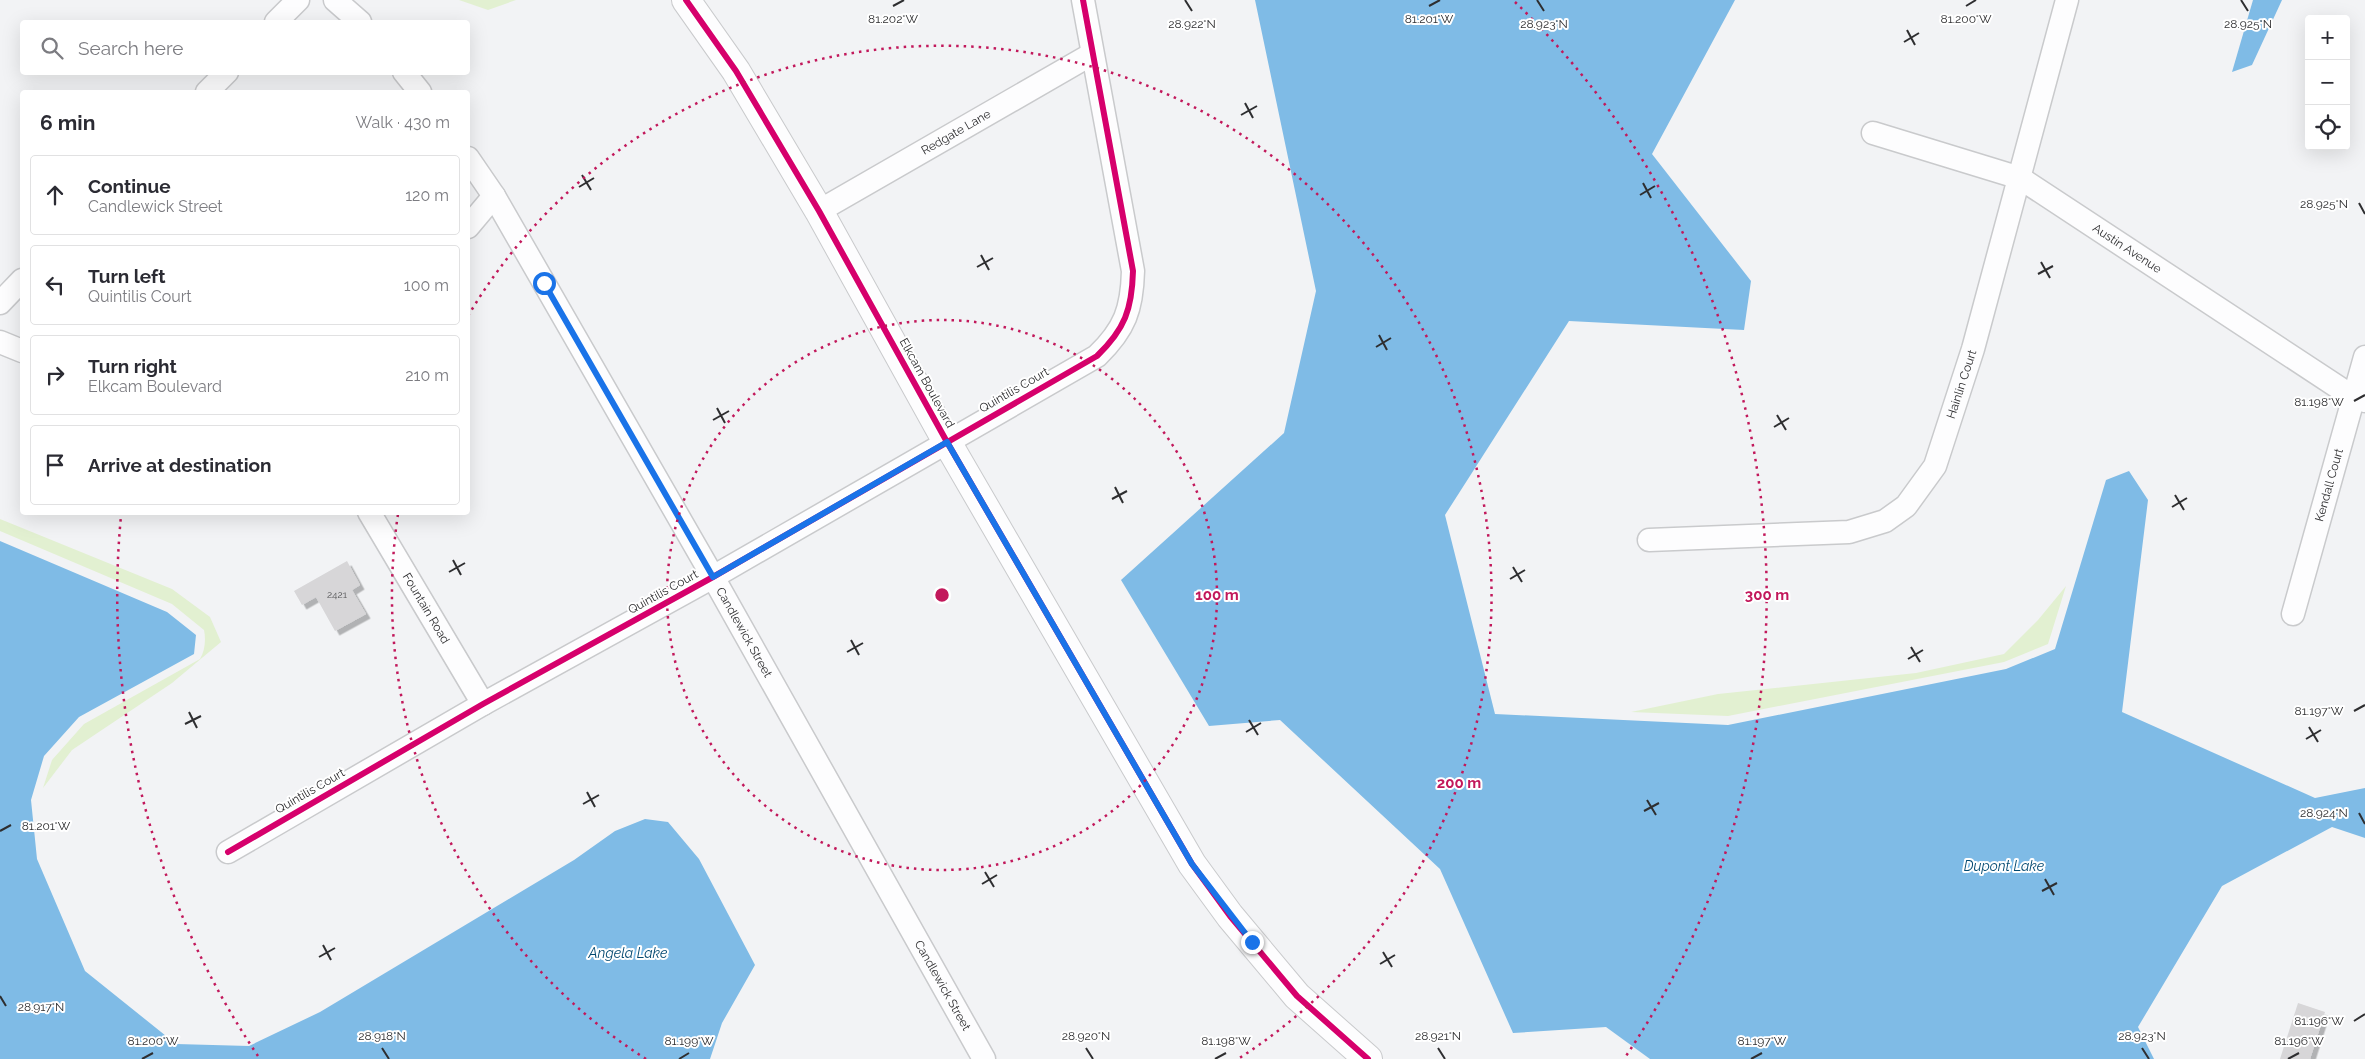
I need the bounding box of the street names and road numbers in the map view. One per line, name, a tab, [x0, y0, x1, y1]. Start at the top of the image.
street label: Redgate Lane	[919, 107, 993, 158]
street label: Austin Avenue	[2090, 221, 2164, 276]
street label: Elkcam Boulevard	[897, 336, 957, 430]
street label: Hainlin Court	[1944, 348, 1979, 420]
street label: Quintilis Court	[977, 364, 1051, 416]
street label: Kendall Court	[2312, 447, 2346, 523]
street label: Quintilis Court	[626, 567, 700, 617]
street label: Fountain Road	[400, 570, 453, 646]
street label: Candlewick Street	[713, 585, 775, 680]
street label: Quintilis Court	[273, 765, 347, 817]
street label: Candlewick Street	[912, 938, 973, 1033]

